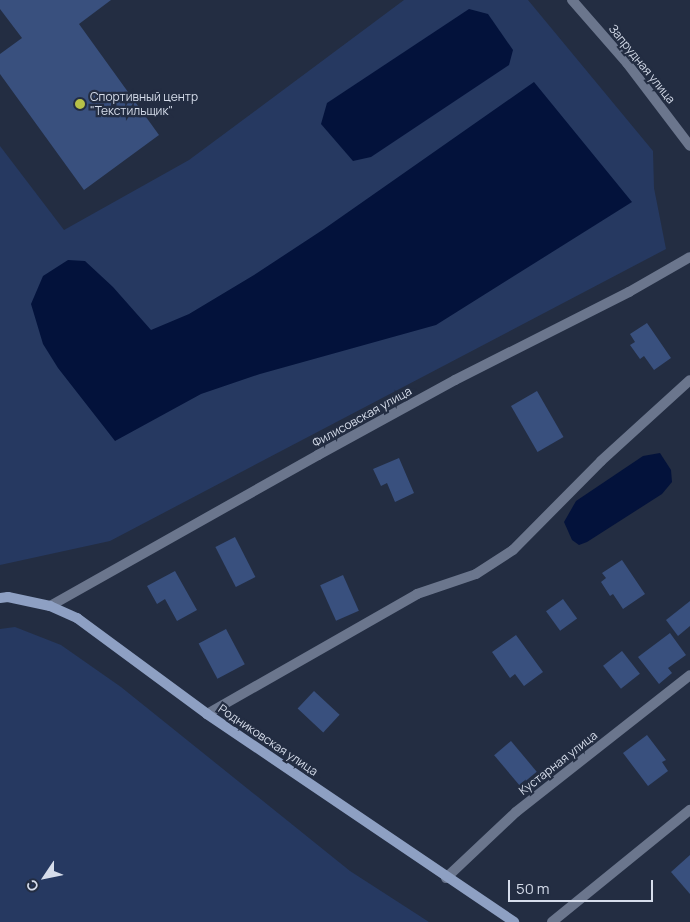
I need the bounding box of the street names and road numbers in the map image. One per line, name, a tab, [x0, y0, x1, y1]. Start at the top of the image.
street label: Запрудная улица	[606, 22, 678, 106]
street label: Филисовская улица	[310, 384, 414, 450]
street label: Родниковская улица	[215, 701, 321, 779]
street label: Кустарная улица	[516, 728, 600, 798]

